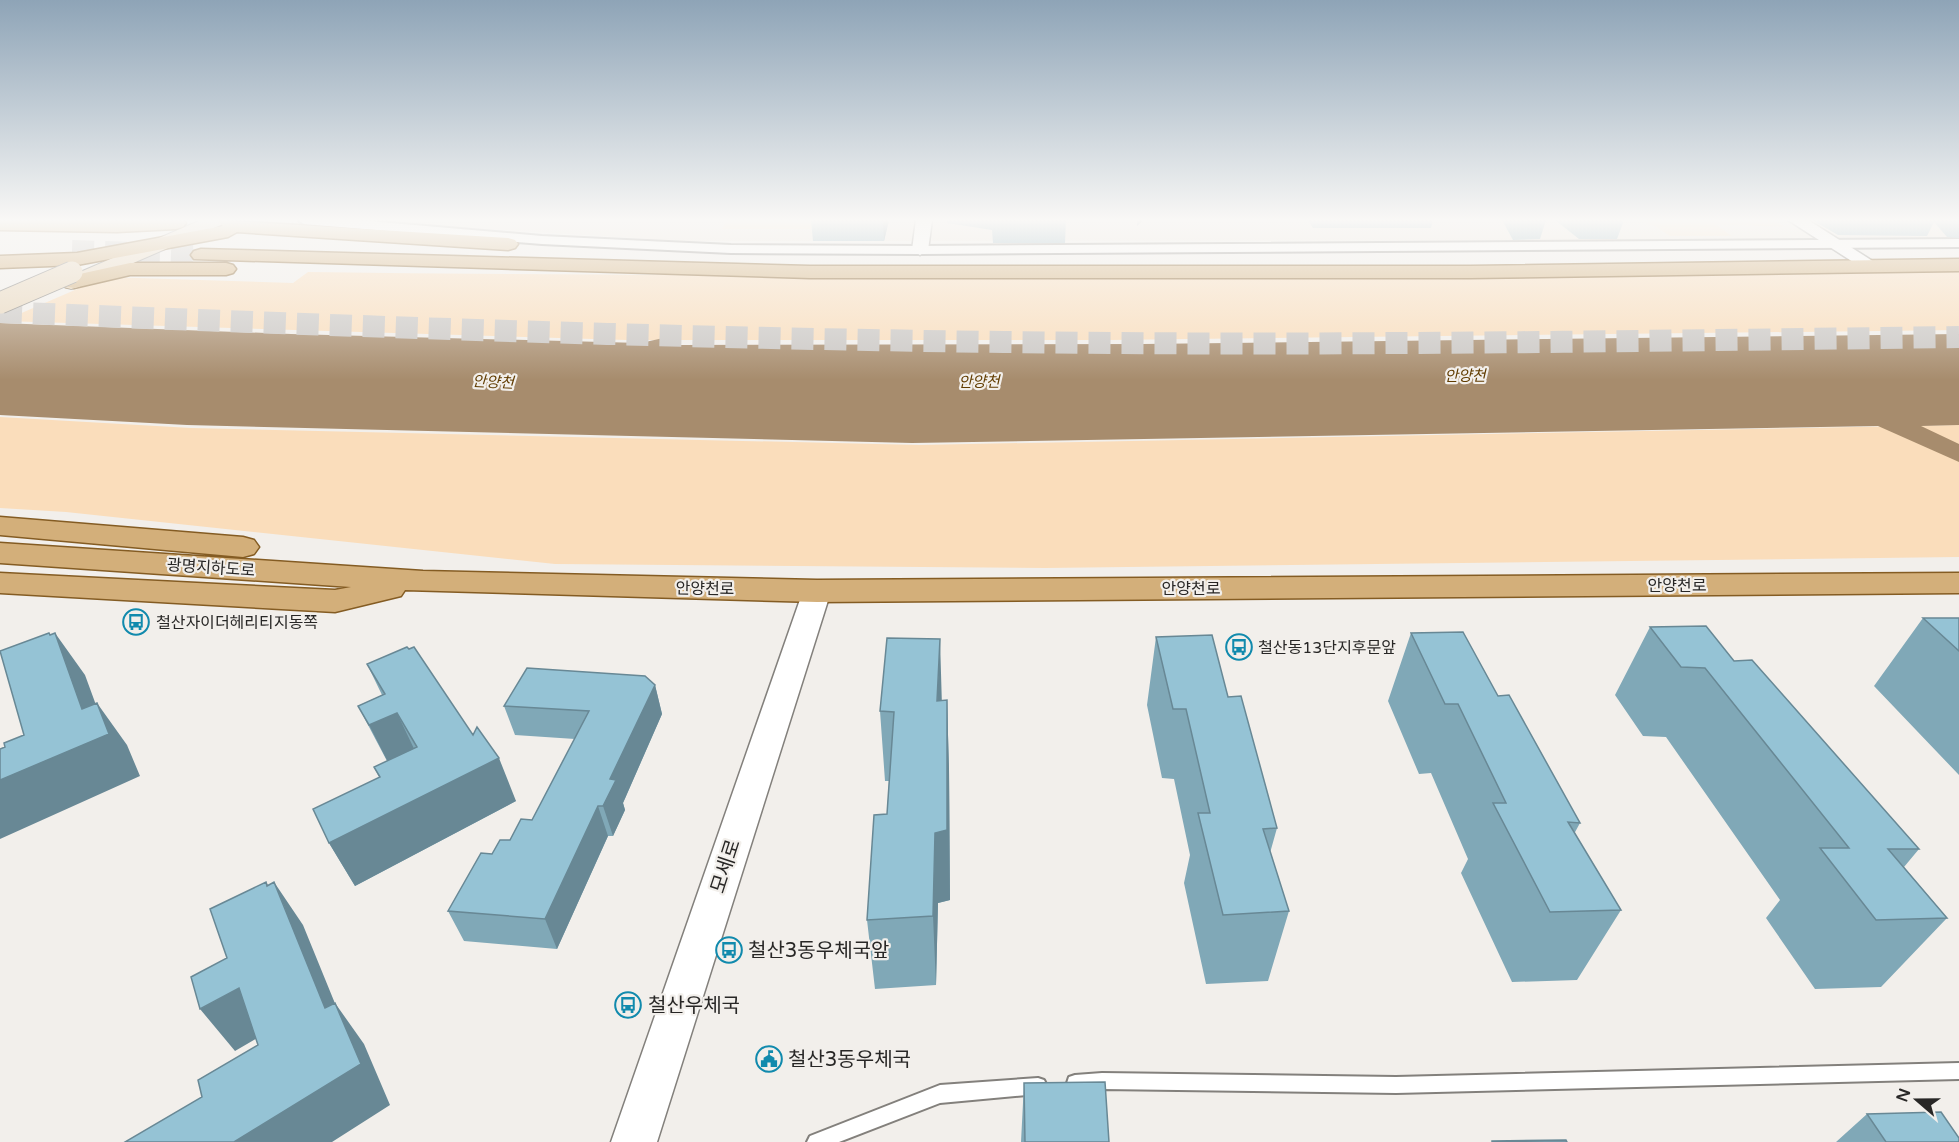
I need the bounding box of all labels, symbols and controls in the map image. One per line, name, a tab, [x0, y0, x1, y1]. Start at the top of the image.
water label: 안양천	[1444, 367, 1488, 385]
water label: 안양천	[472, 372, 516, 392]
water label: 안양천	[958, 373, 1002, 391]
street label: 광명지하도로	[166, 555, 256, 581]
street label: 안양천로	[1648, 576, 1707, 596]
street label: 안양천로	[675, 578, 735, 600]
street label: 안양천로	[1162, 579, 1221, 599]
bus stop icon: 철산자이더헤리티지동쪽	[121, 607, 151, 637]
place label: 철산자이더헤리티지동쪽	[156, 613, 318, 633]
bus stop icon: 철산동13단지후문앞	[1224, 632, 1254, 662]
place label: 철산동13단지후문앞	[1258, 638, 1396, 658]
street label: 모세로	[706, 836, 746, 896]
bus stop icon: 철산3동우체국앞	[714, 935, 744, 965]
place label: 철산3동우체국앞	[748, 939, 889, 963]
bus stop icon: 철산우체국	[613, 990, 643, 1020]
place label: 철산우체국	[648, 994, 740, 1018]
public building icon: 철산3동우체국	[754, 1044, 784, 1074]
place label: 철산3동우체국	[788, 1048, 911, 1072]
north arrow	[1887, 1070, 1947, 1130]
text: N	[1892, 1086, 1915, 1105]

